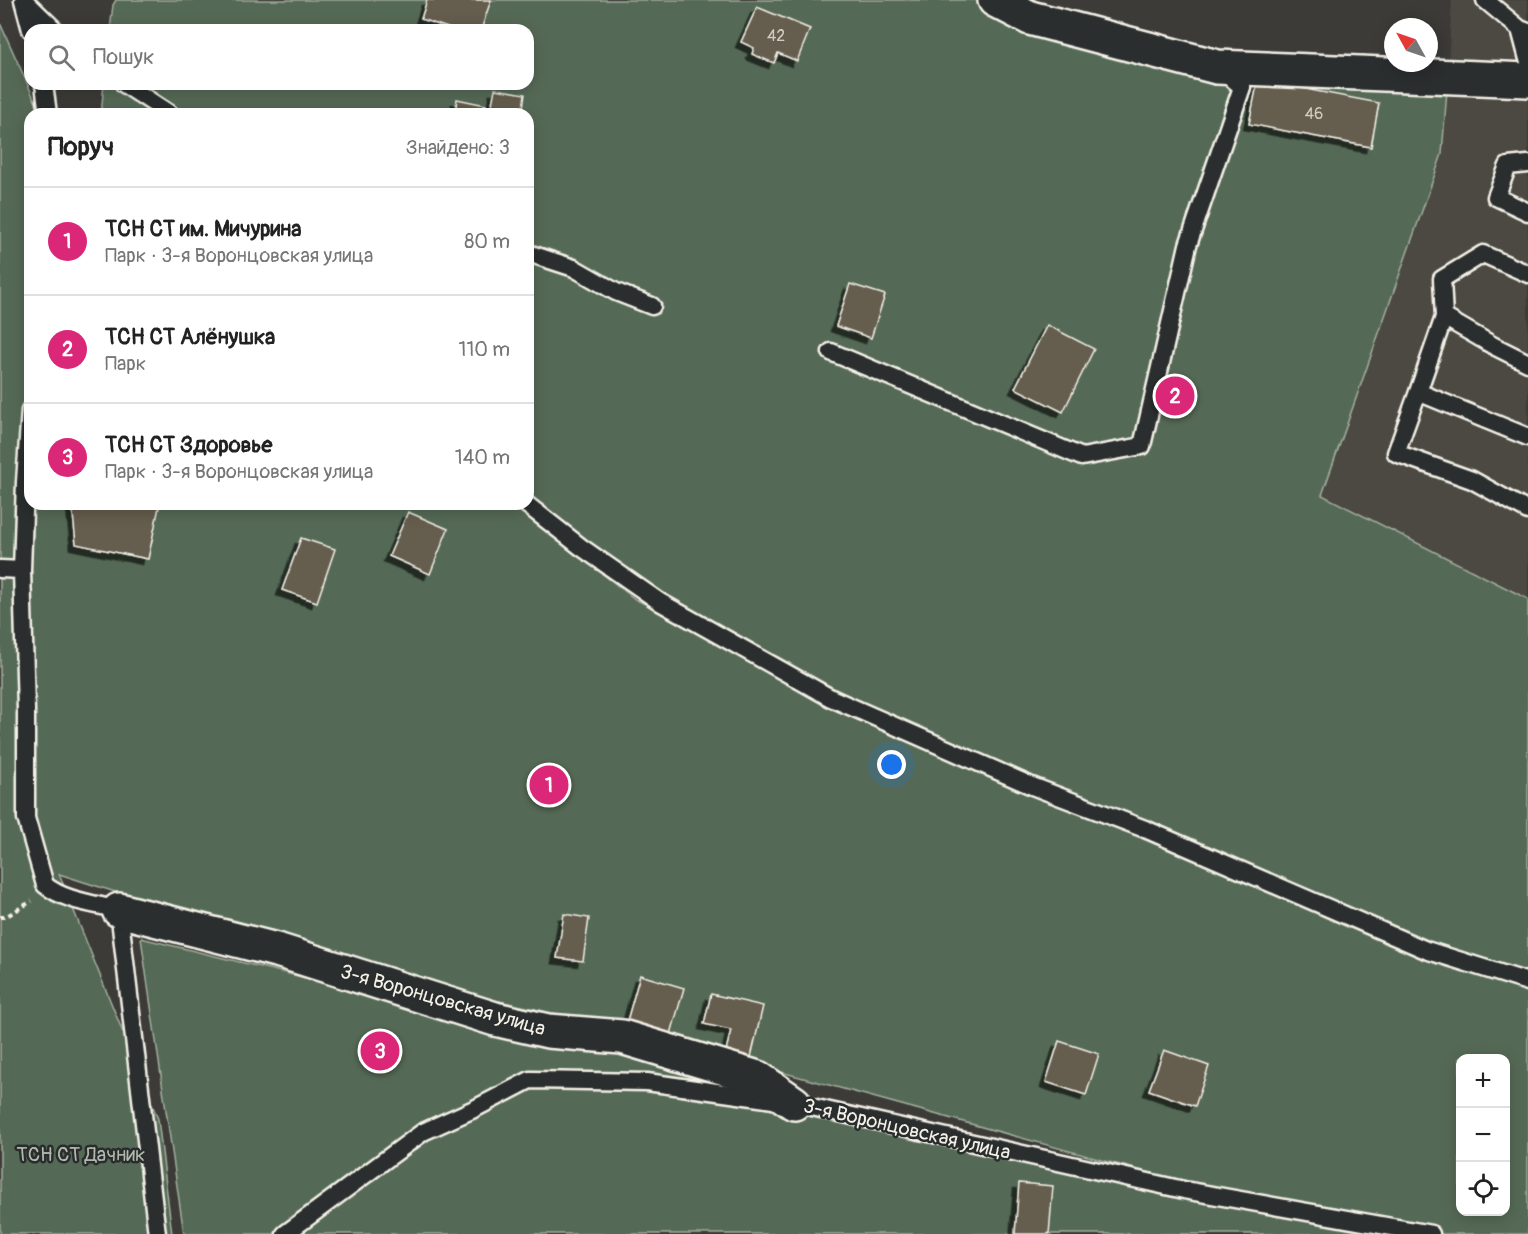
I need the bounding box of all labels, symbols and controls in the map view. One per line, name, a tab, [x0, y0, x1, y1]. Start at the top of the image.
north arrow	[1384, 18, 1438, 72]
search box	[24, 24, 534, 90]
house number: 42	[767, 26, 785, 46]
icon: search	[45, 41, 78, 74]
text: Пошук	[93, 43, 154, 71]
house number: 46	[1305, 104, 1323, 124]
text: Поруч	[48, 131, 114, 163]
text: Знайдено: 3	[406, 135, 510, 160]
text: ТСН СТ им. Мичурина	[105, 215, 301, 243]
text: 1	[64, 229, 71, 254]
text: 80 m	[464, 229, 510, 254]
text: Парк · 3-я Воронцовская улица	[105, 243, 373, 268]
text: ТСН СТ Алёнушка	[105, 323, 275, 351]
text: 2	[62, 337, 73, 362]
text: 110 m	[459, 337, 510, 362]
text: Парк	[105, 351, 146, 376]
pin: 2	[1156, 374, 1194, 418]
text: ТСН СТ Здоровье	[105, 431, 272, 459]
text: 3	[62, 445, 73, 470]
text: 140 m	[455, 445, 510, 470]
text: Парк · 3-я Воронцовская улица	[105, 459, 373, 484]
your location	[877, 750, 906, 779]
pin: 1	[530, 762, 568, 808]
street label: 3-я Воронцовская улица	[338, 959, 548, 1041]
pin: 3	[360, 1028, 400, 1074]
map controls	[1456, 1054, 1510, 1216]
button: +	[1456, 1054, 1510, 1108]
street label: 3-я Воронцовская улица	[801, 1093, 1013, 1165]
button: −	[1456, 1108, 1510, 1162]
park label: ТСН СТ Дачник	[17, 1142, 145, 1167]
button: locate	[1456, 1162, 1510, 1216]

